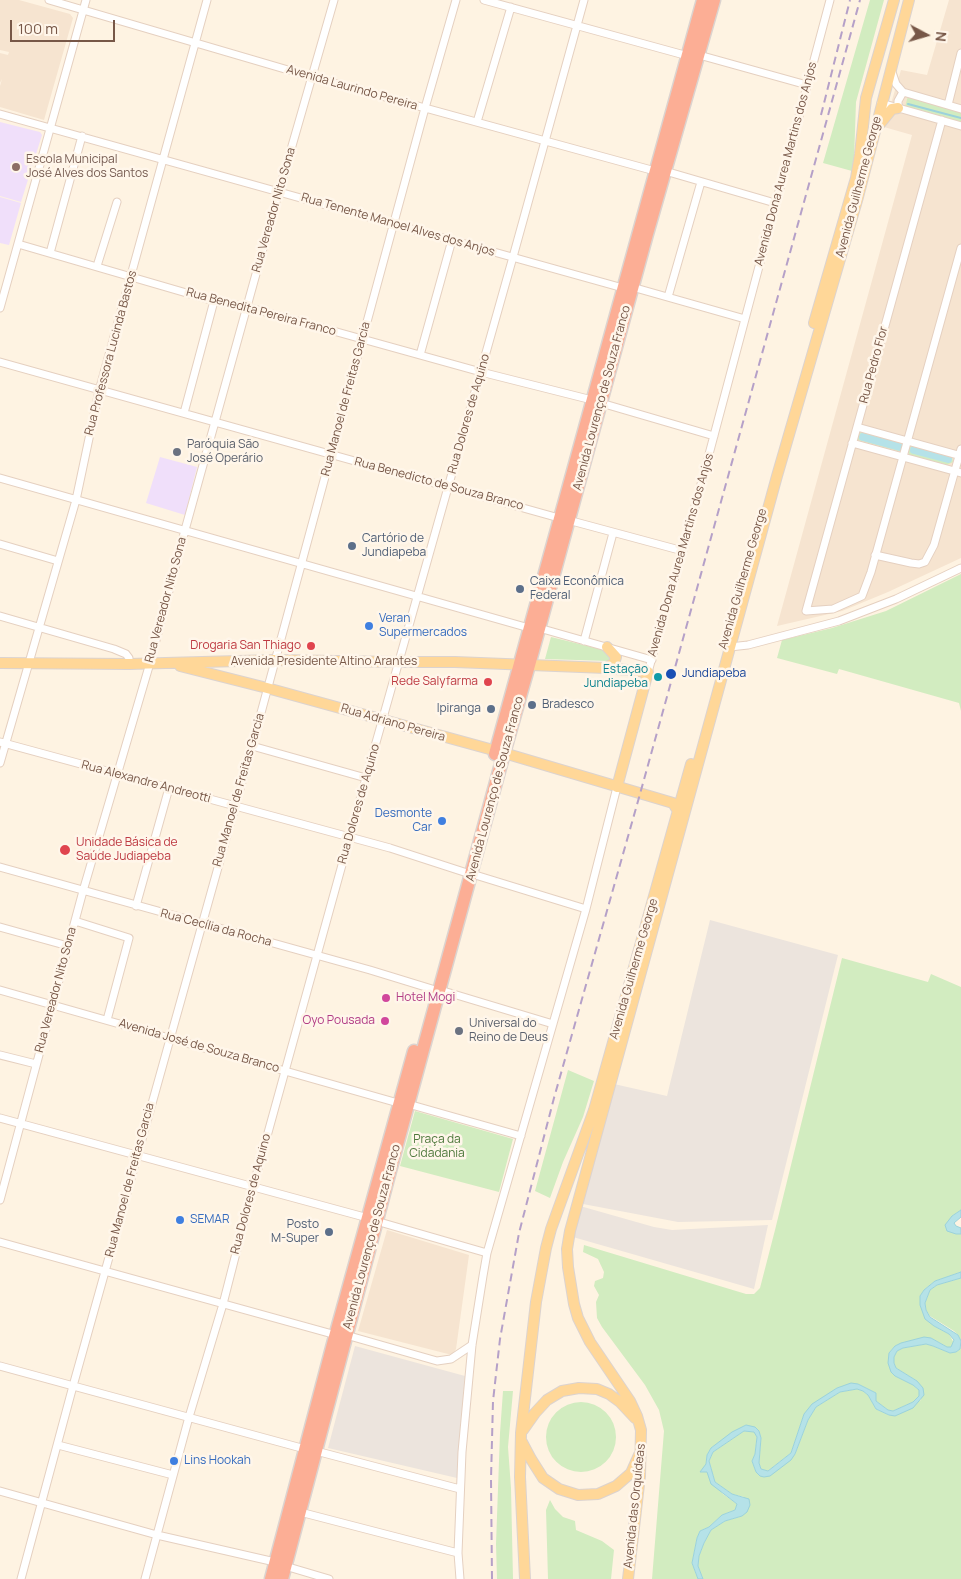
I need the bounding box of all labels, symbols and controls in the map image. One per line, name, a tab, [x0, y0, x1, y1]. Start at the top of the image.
scale bar	[12, 10, 118, 42]
north arrow	[901, 10, 951, 60]
text: 100 m	[18, 18, 58, 39]
text: N	[931, 31, 951, 43]
street label: Avenida Dona Aurea Martins dos Anjos	[752, 60, 820, 268]
street label: Avenida Laurindo Pereira	[285, 62, 419, 114]
street label: Avenida Guilherme George	[833, 115, 885, 259]
street label: Rua Vereador Nito Sona	[249, 146, 299, 274]
place label: Escola Municipal José Alves dos Santos	[26, 153, 148, 181]
marker: Escola Municipal José Alves dos Santos	[10, 161, 22, 173]
street label: Rua Tenente Manoel Alves dos Anjos	[299, 190, 497, 260]
street label: Rua Professora Lucinda Bastos	[82, 269, 140, 437]
street label: Rua Benedita Pereira Franco	[184, 285, 338, 339]
street label: Avenida Lourenço de Souza Franco	[570, 304, 634, 492]
street label: Rua Manoel de Freitas Garcia	[318, 320, 374, 478]
street label: Rua Pedro Flor	[857, 325, 891, 405]
street label: Rua Dolores de Aquino	[445, 352, 493, 476]
place label: Paróquia São José Operário	[187, 438, 263, 466]
marker: Paróquia São José Operário	[171, 446, 183, 458]
street label: Avenida Dona Aurea Martins dos Anjos	[645, 452, 717, 658]
street label: Rua Benedicto de Souza Branco	[353, 454, 525, 514]
street label: Avenida Guilherme George	[716, 507, 770, 651]
place label: Cartório de Jundiapeba	[362, 532, 426, 560]
street label: Rua Vereador Nito Sona	[142, 536, 190, 664]
marker: Cartório de Jundiapeba	[346, 540, 358, 552]
place label: Caixa Econômica Federal	[530, 575, 624, 603]
marker: Caixa Econômica Federal	[514, 583, 526, 595]
place label: Veran Supermercados	[379, 612, 467, 640]
marker: Veran Supermercados	[363, 620, 375, 632]
place label: Drogaria San Thiago	[190, 639, 301, 653]
marker: Drogaria San Thiago	[305, 640, 317, 652]
street label: Avenida Presidente Altino Arantes	[231, 655, 417, 669]
place label: Estação Jundiapeba	[584, 663, 648, 691]
marker: Jundiapeba	[664, 667, 678, 681]
place label: Jundiapeba	[682, 667, 746, 681]
marker: Estação Jundiapeba	[652, 671, 664, 683]
place label: Rede Salyfarma	[391, 675, 478, 689]
marker: Rede Salyfarma	[482, 676, 494, 688]
street label: Avenida Lourenço de Souza Franco	[463, 695, 527, 883]
place label: Bradesco	[542, 698, 594, 712]
marker: Bradesco	[526, 699, 538, 711]
street label: Rua Adriano Pereira	[339, 701, 447, 745]
place label: Ipiranga	[437, 702, 481, 716]
marker: Ipiranga	[485, 703, 497, 715]
street label: Rua Manoel de Freitas Garcia	[210, 712, 268, 868]
street label: Rua Dolores de Aquino	[335, 742, 383, 866]
street label: Rua Alexandre Andreotti	[80, 758, 212, 806]
place label: Desmonte Car	[375, 807, 432, 835]
marker: Desmonte Car	[436, 815, 448, 827]
place label: Unidade Básica de Saúde Judiapeba	[76, 836, 178, 864]
marker: Unidade Básica de Saúde Judiapeba	[58, 843, 72, 857]
street label: Avenida Guilherme George	[607, 897, 661, 1041]
street label: Rua Cecília da Rocha	[159, 906, 273, 950]
street label: Rua Vereador Nito Sona	[32, 926, 80, 1054]
place label: Hotel Mogi	[396, 991, 455, 1005]
marker: Hotel Mogi	[380, 992, 392, 1004]
place label: Oyo Pousada	[303, 1014, 375, 1028]
marker: Oyo Pousada	[379, 1015, 391, 1027]
street label: Avenida José de Souza Branco	[117, 1016, 281, 1076]
place label: Universal do Reino de Deus	[469, 1017, 548, 1045]
marker: Universal do Reino de Deus	[453, 1025, 465, 1037]
street label: Rua Manoel de Freitas Garcia	[102, 1101, 158, 1259]
street label: Rua Dolores de Aquino	[228, 1132, 274, 1256]
park label: Praça da Cidadania	[409, 1133, 465, 1161]
street label: Avenida Lourenço de Souza Franco	[340, 1143, 404, 1331]
place label: SEMAR	[190, 1213, 229, 1227]
marker: SEMAR	[174, 1214, 186, 1226]
place label: Posto M-Super	[271, 1218, 319, 1246]
marker: Posto M-Super	[323, 1226, 335, 1238]
street label: Avenida das Orquídeas	[621, 1443, 649, 1569]
place label: Lins Hookah	[184, 1454, 251, 1468]
marker: Lins Hookah	[168, 1455, 180, 1467]

